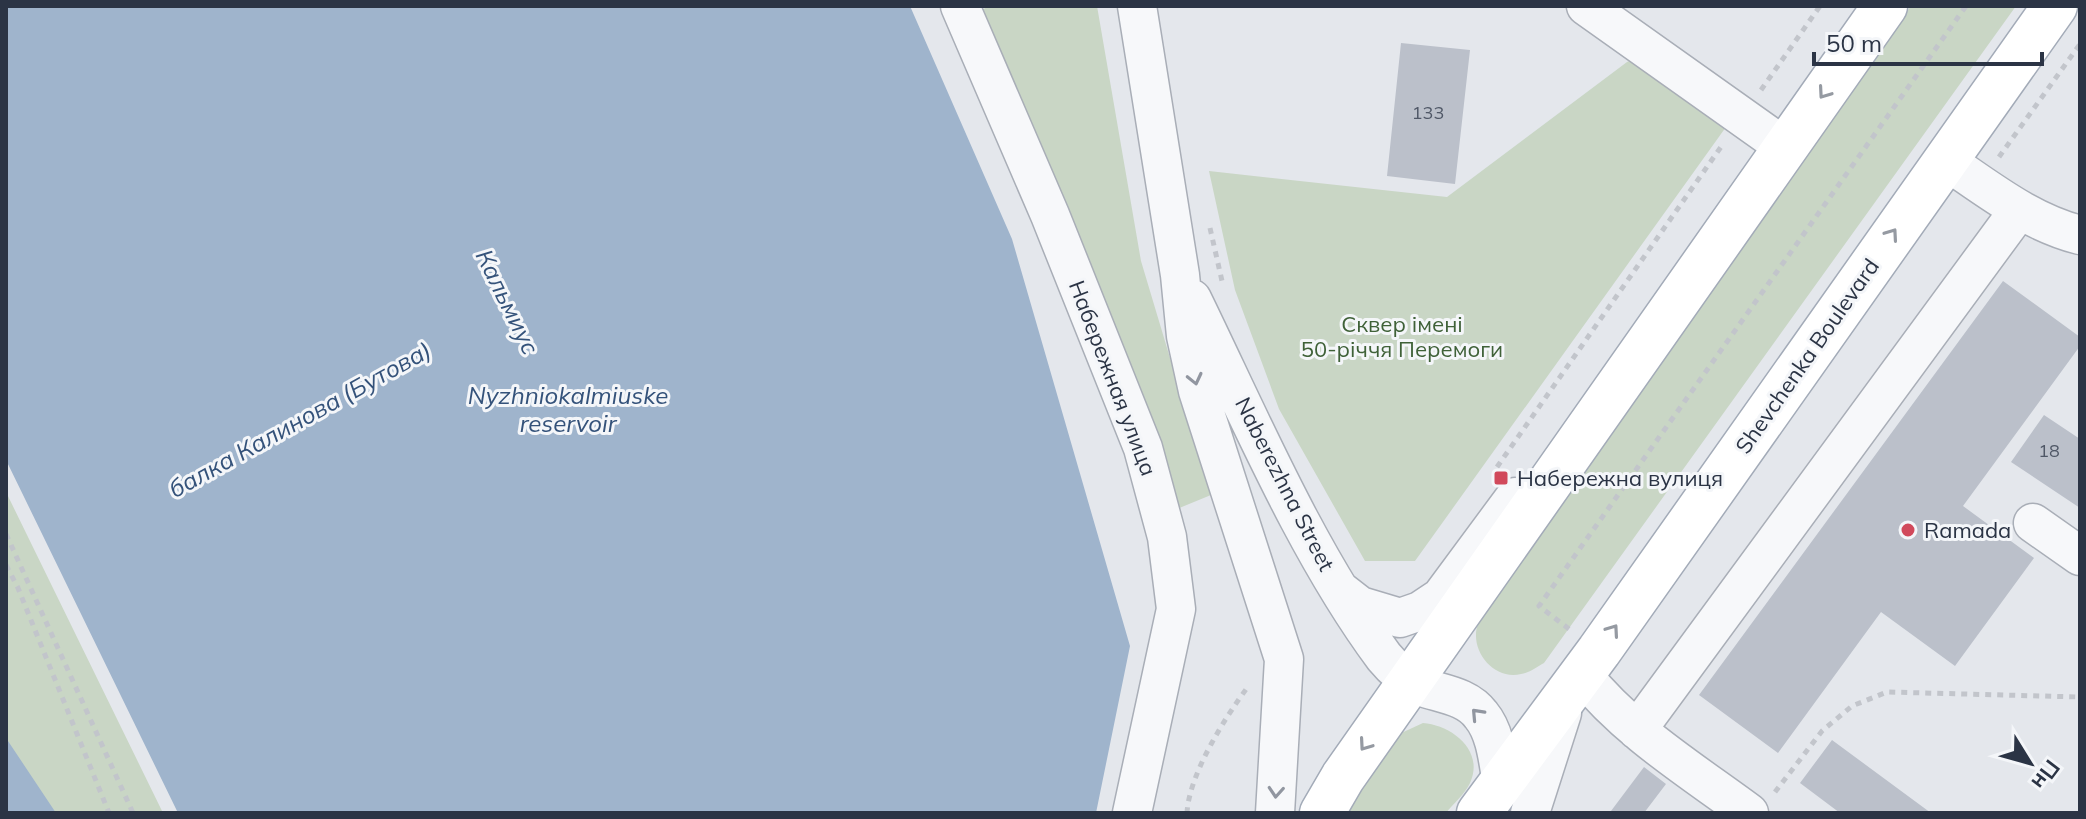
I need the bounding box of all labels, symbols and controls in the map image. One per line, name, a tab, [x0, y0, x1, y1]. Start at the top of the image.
scale bar	[1814, 16, 2042, 66]
text: 50 m	[1826, 28, 1882, 58]
one-way arrow	[1819, 84, 1834, 98]
house number: 133	[1412, 101, 1444, 124]
one-way arrow	[1882, 229, 1897, 243]
water label: Кальмиус	[470, 244, 546, 359]
street label: Shevchenka Boulevard	[1729, 253, 1885, 459]
street label: Набережная улица	[1063, 276, 1163, 480]
park label: Сквер імені 50-річчя Перемоги	[1301, 310, 1503, 363]
water label: балка Калинова (Бутова)	[163, 334, 436, 504]
one-way arrow	[1186, 372, 1203, 386]
water label: Nyzhniokalmiuske reservoir	[468, 380, 668, 438]
street label: Naberezhna Street	[1229, 392, 1341, 576]
house number: 18	[2038, 439, 2060, 462]
place label: Набережна вулиця	[1517, 464, 1723, 492]
marker: Набережна вулиця	[1492, 469, 1510, 487]
place label: Ramada	[1924, 516, 2011, 544]
marker: Ramada	[1899, 521, 1917, 539]
one-way arrow	[1603, 624, 1618, 638]
one-way arrow	[1472, 709, 1486, 723]
north arrow	[1990, 723, 2070, 803]
one-way arrow	[1360, 736, 1375, 750]
text: Пн	[2026, 754, 2066, 796]
one-way arrow	[1268, 786, 1285, 799]

